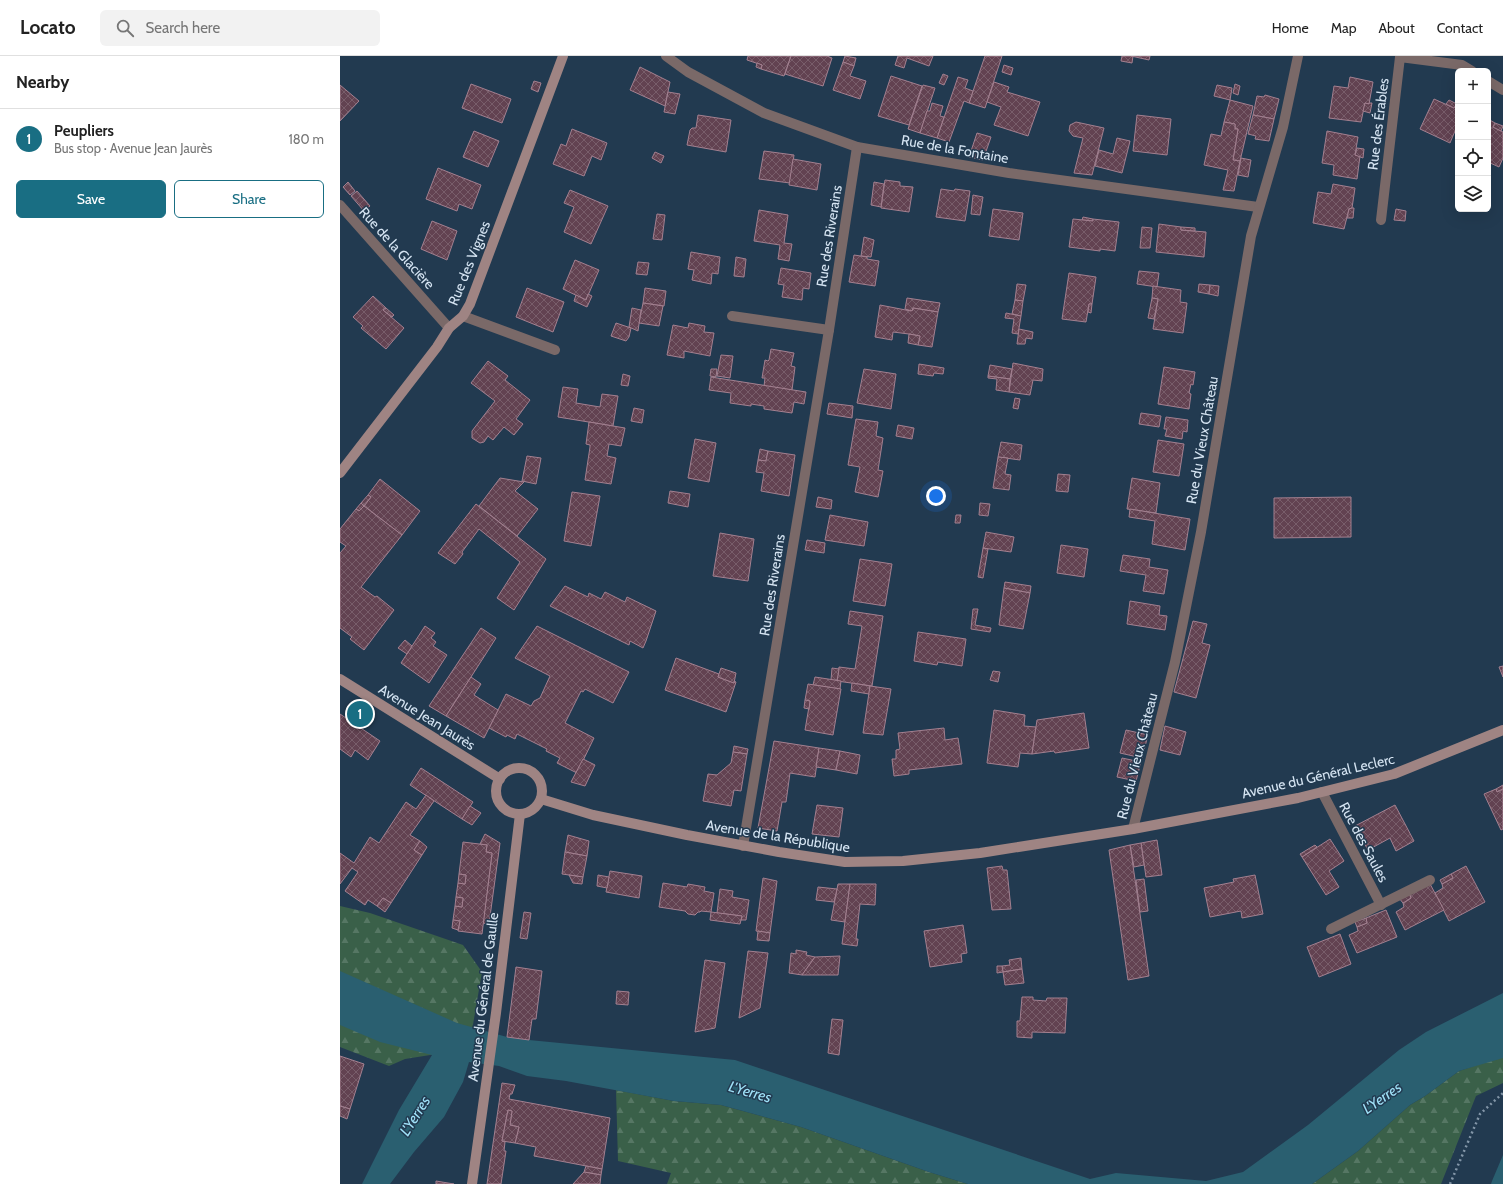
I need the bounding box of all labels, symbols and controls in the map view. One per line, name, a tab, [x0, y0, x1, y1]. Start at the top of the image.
search box	[100, 10, 380, 46]
text: Locato	[20, 16, 76, 39]
icon: search	[114, 17, 136, 39]
text: Search here	[146, 19, 220, 37]
text: Home	[1272, 19, 1309, 37]
text: Map	[1331, 19, 1356, 37]
text: About	[1378, 19, 1415, 37]
text: Contact	[1437, 19, 1483, 37]
map controls	[1455, 68, 1491, 212]
button: +	[1455, 68, 1491, 104]
text: Nearby	[16, 72, 69, 92]
street label: Rue des Érables	[1363, 77, 1393, 171]
button: −	[1455, 104, 1491, 140]
text: Peupliers	[54, 122, 114, 140]
text: 1	[27, 131, 31, 147]
text: 180 m	[288, 131, 324, 147]
street label: Rue de la Fontaine	[900, 131, 1010, 167]
text: Bus stop · Avenue Jean Jaurès	[54, 140, 212, 156]
button: locate	[1455, 140, 1491, 176]
button: layers	[1455, 176, 1491, 212]
button: Save	[16, 180, 166, 218]
button: Share	[174, 180, 324, 218]
street label: Rue des Riverains	[812, 184, 846, 288]
street label: Rue de la Glacière	[355, 203, 439, 293]
street label: Rue des Vignes	[444, 218, 494, 308]
street label: Rue du Vieux Château	[1182, 375, 1222, 505]
your location	[926, 486, 946, 506]
street label: Rue des Riverains	[755, 533, 789, 637]
street label: Avenue Jean Jaurès	[375, 680, 479, 754]
street label: Rue du Vieux Château	[1113, 691, 1161, 821]
pin: 1	[347, 699, 373, 729]
street label: Avenue du Général Leclerc	[1240, 750, 1396, 802]
street label: Rue des Saules	[1335, 799, 1393, 885]
street label: Avenue de la République	[705, 816, 851, 856]
street label: Avenue du Général de Gaulle	[464, 912, 502, 1082]
water label: L'Yerres	[727, 1077, 774, 1107]
water label: L'Yerres	[1359, 1078, 1405, 1118]
water label: L'Yerres	[396, 1093, 434, 1139]

